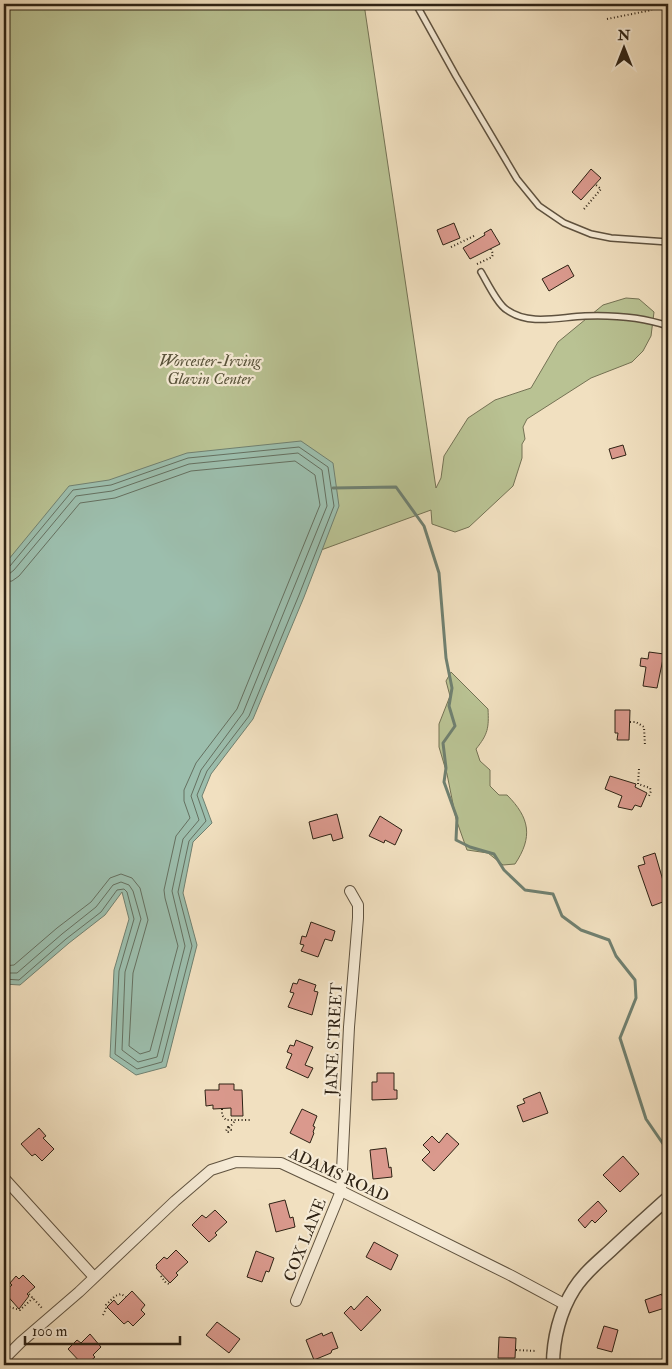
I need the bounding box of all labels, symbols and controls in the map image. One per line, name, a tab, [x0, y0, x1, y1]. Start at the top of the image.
north arrow	[600, 22, 650, 72]
text: N	[617, 27, 631, 44]
park label: Worcester-Irving Glavin Center	[159, 351, 262, 389]
street label: JANE STREET	[321, 982, 348, 1097]
street label: ADAMS ROAD	[285, 1143, 392, 1207]
street label: COX LANE	[279, 1195, 331, 1285]
scale bar	[25, 1314, 180, 1346]
text: 100 m	[32, 1322, 68, 1341]

